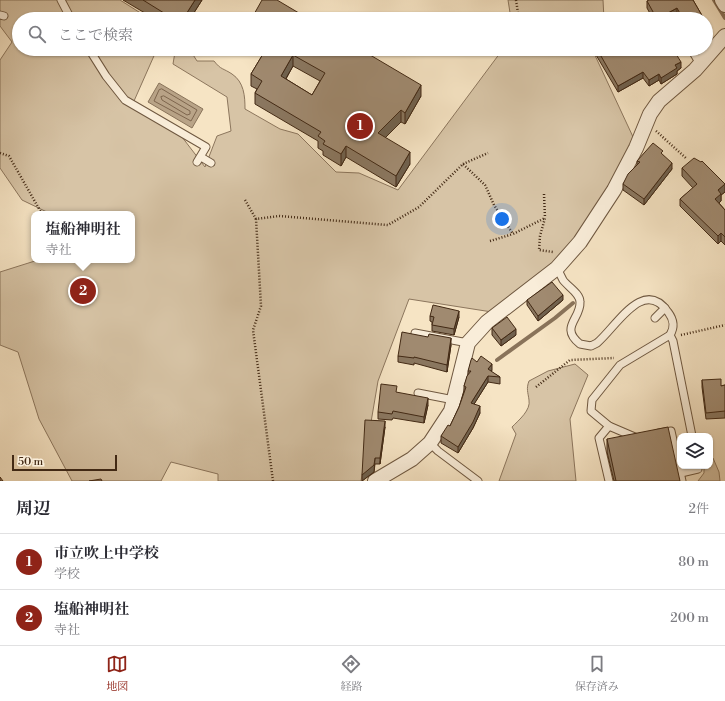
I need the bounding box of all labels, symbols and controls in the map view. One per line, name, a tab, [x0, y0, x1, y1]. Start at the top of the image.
search box	[12, 12, 713, 56]
icon: search	[26, 23, 48, 45]
text: ここで検索	[58, 26, 133, 45]
pin: 1	[347, 111, 373, 141]
your location	[492, 209, 512, 229]
popup	[31, 211, 135, 263]
text: 塩船神明社	[45, 220, 121, 239]
text: 寺社	[45, 242, 72, 258]
pin: 2	[70, 276, 96, 306]
map controls	[677, 433, 713, 469]
button: layers	[677, 433, 713, 469]
scale bar	[12, 453, 117, 472]
text: 50 m	[18, 455, 43, 469]
text: 周辺	[16, 498, 50, 520]
text: 2件	[689, 501, 709, 517]
text: 市立吹上中学校	[54, 544, 159, 563]
text: 1	[26, 554, 32, 570]
text: 80 m	[678, 554, 709, 570]
text: 学校	[54, 566, 80, 582]
text: 塩船神明社	[54, 600, 129, 619]
text: 2	[25, 610, 33, 626]
text: 200 m	[670, 610, 709, 626]
text: 寺社	[54, 622, 80, 638]
tab: 地図	[106, 653, 128, 694]
tab: 経路	[340, 653, 362, 694]
tab: 保存済み	[575, 653, 619, 694]

